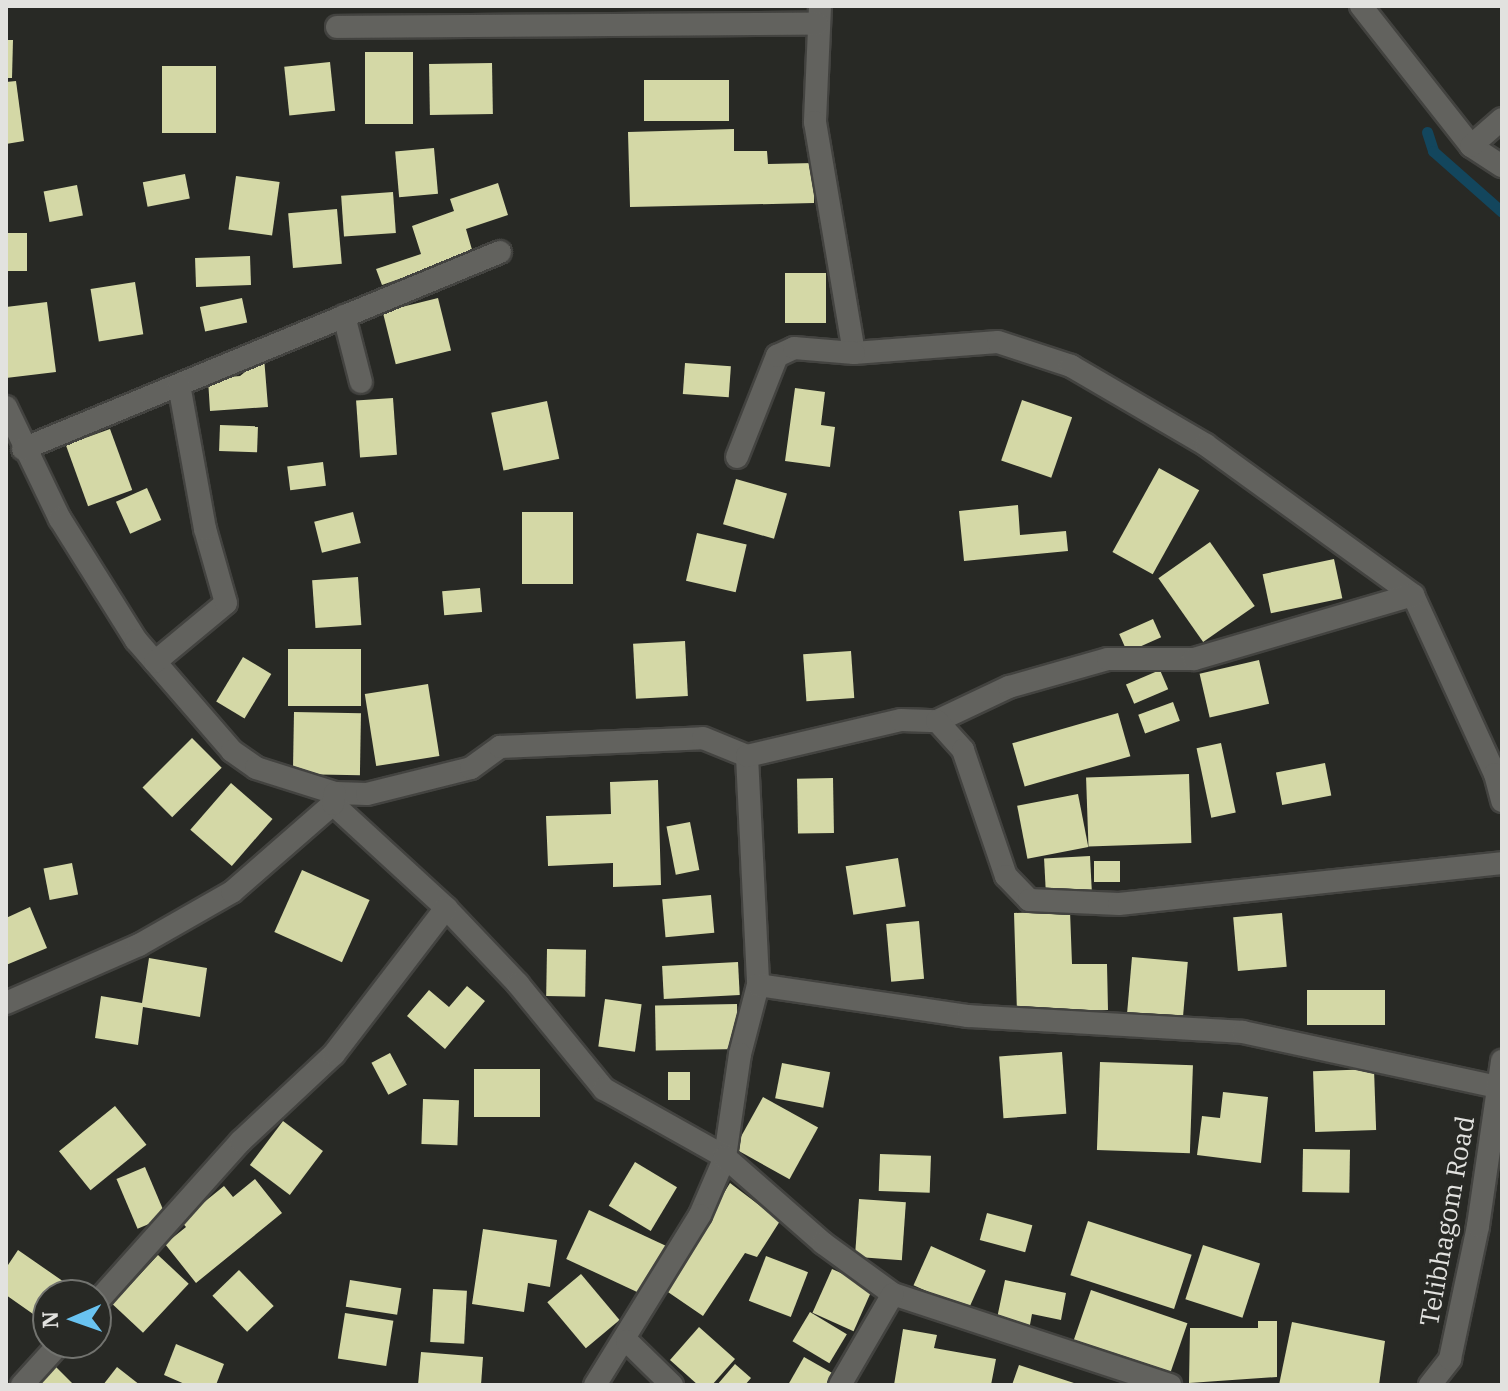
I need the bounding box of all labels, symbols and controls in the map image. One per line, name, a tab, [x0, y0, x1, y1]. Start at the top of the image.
street label: Telibhagom Road	[1413, 1113, 1481, 1329]
north arrow	[32, 1279, 112, 1359]
text: N	[35, 1311, 64, 1329]

